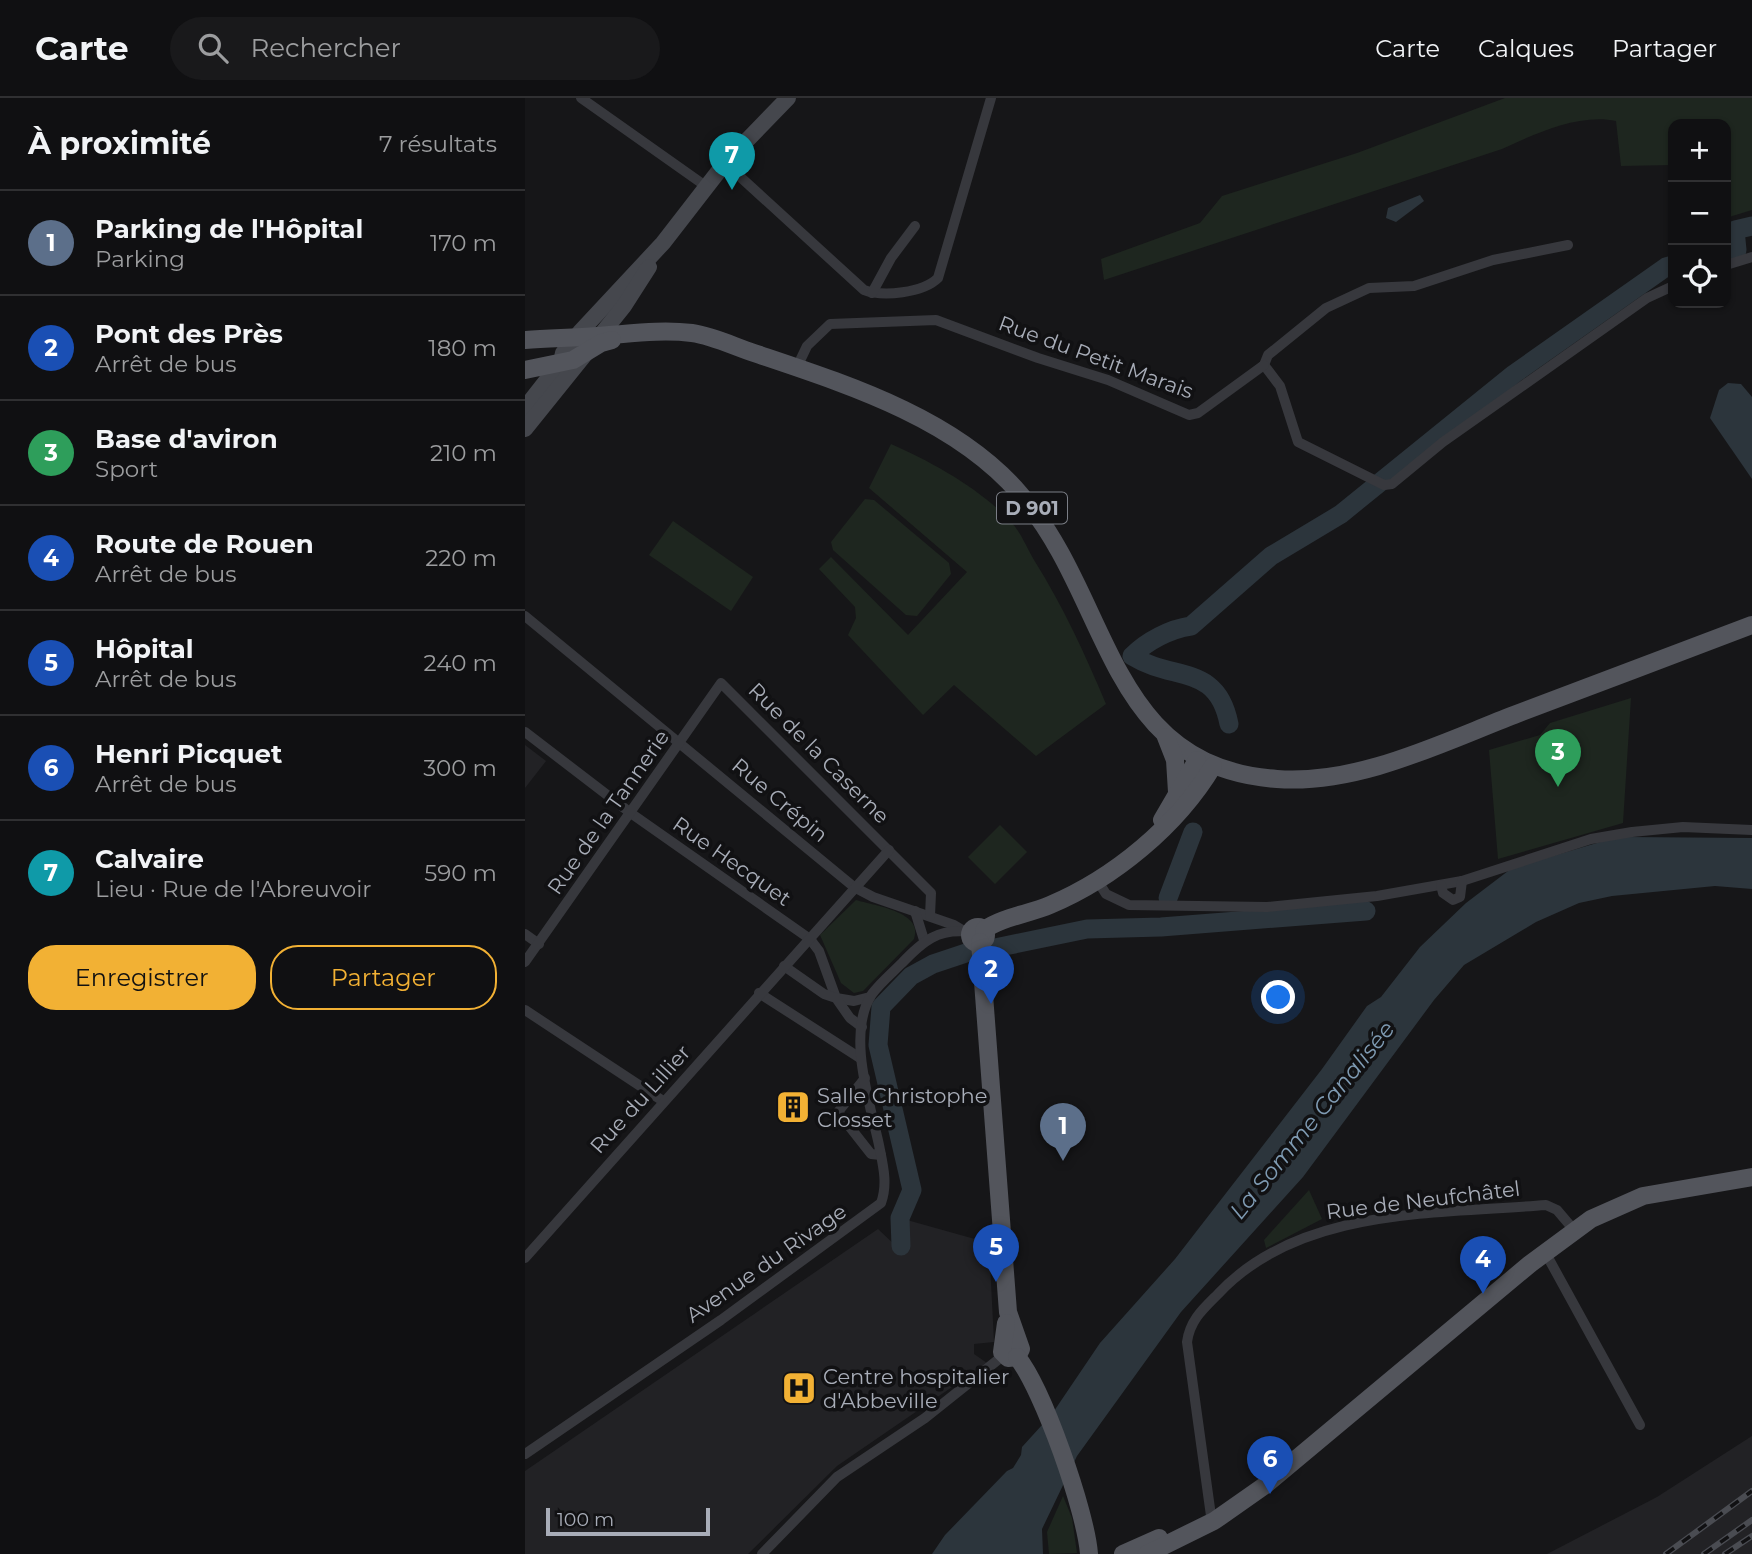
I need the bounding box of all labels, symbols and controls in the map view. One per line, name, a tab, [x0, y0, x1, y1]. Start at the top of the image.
search box	[170, 17, 660, 80]
text: Carte	[35, 28, 128, 68]
icon: search	[194, 29, 232, 67]
text: Rechercher	[250, 32, 401, 64]
text: Carte	[1375, 34, 1440, 63]
text: Calques	[1478, 34, 1574, 63]
text: Partager	[1612, 34, 1717, 63]
map controls	[1668, 119, 1731, 308]
button: +	[1668, 119, 1731, 182]
text: À proximité	[28, 125, 211, 162]
text: 7 résultats	[379, 130, 497, 158]
pin: 7	[709, 132, 755, 190]
button: −	[1668, 182, 1731, 245]
text: Parking de l'Hôpital	[95, 213, 363, 245]
text: 1	[46, 229, 56, 257]
text: 170 m	[430, 229, 497, 257]
text: Parking	[95, 245, 185, 273]
button: locate	[1668, 245, 1731, 308]
street label: Rue du Petit Marais	[995, 310, 1197, 404]
text: Pont des Près	[95, 318, 283, 350]
text: 2	[44, 334, 58, 362]
text: 180 m	[428, 334, 497, 362]
text: Arrêt de bus	[95, 350, 237, 378]
text: Base d'aviron	[95, 423, 278, 455]
text: 3	[44, 439, 58, 467]
text: 210 m	[430, 439, 497, 467]
text: Sport	[95, 455, 158, 483]
road number: D 901	[997, 492, 1067, 524]
text: Route de Rouen	[95, 528, 314, 560]
text: 4	[43, 544, 59, 572]
text: 220 m	[425, 544, 497, 572]
text: Arrêt de bus	[95, 560, 237, 588]
text: Hôpital	[95, 633, 194, 665]
text: 5	[44, 649, 58, 677]
text: 240 m	[424, 649, 497, 677]
text: Arrêt de bus	[95, 665, 237, 693]
street label: Rue de la Caserne	[743, 677, 895, 829]
street label: Rue de la Tannerie	[542, 725, 674, 899]
pin: 3	[1535, 729, 1581, 787]
text: Henri Picquet	[95, 738, 282, 770]
street label: Rue Crépin	[727, 753, 833, 847]
text: 6	[44, 754, 58, 782]
text: 300 m	[423, 754, 497, 782]
text: Arrêt de bus	[95, 770, 237, 798]
street label: Rue Hecquet	[668, 811, 796, 911]
text: Calvaire	[95, 843, 204, 875]
text: 7	[44, 859, 58, 887]
text: 590 m	[424, 859, 497, 887]
text: Lieu · Rue de l'Abreuvoir	[95, 875, 372, 903]
button: Enregistrer	[28, 945, 256, 1010]
button: Partager	[270, 945, 497, 1010]
pin: 2	[968, 946, 1014, 1004]
your location	[1261, 980, 1295, 1014]
water label: La Somme Canalisée	[1224, 1015, 1400, 1225]
street label: Rue du Lillier	[585, 1040, 695, 1158]
place label: Salle Christophe Closset	[817, 1083, 987, 1132]
building icon: Salle Christophe Closset	[774, 1088, 812, 1126]
pin: 1	[1040, 1103, 1086, 1161]
street label: Rue de Neufchâtel	[1324, 1176, 1522, 1224]
street label: Avenue du Rivage	[681, 1198, 851, 1328]
pin: 5	[973, 1224, 1019, 1282]
pin: 4	[1460, 1236, 1506, 1294]
place label: Centre hospitalier d'Abbeville	[823, 1364, 1009, 1413]
hospital icon: Centre hospitalier d'Abbeville	[780, 1369, 818, 1407]
pin: 6	[1247, 1436, 1293, 1494]
scale bar	[546, 1505, 711, 1537]
text: 100 m	[557, 1508, 614, 1531]

